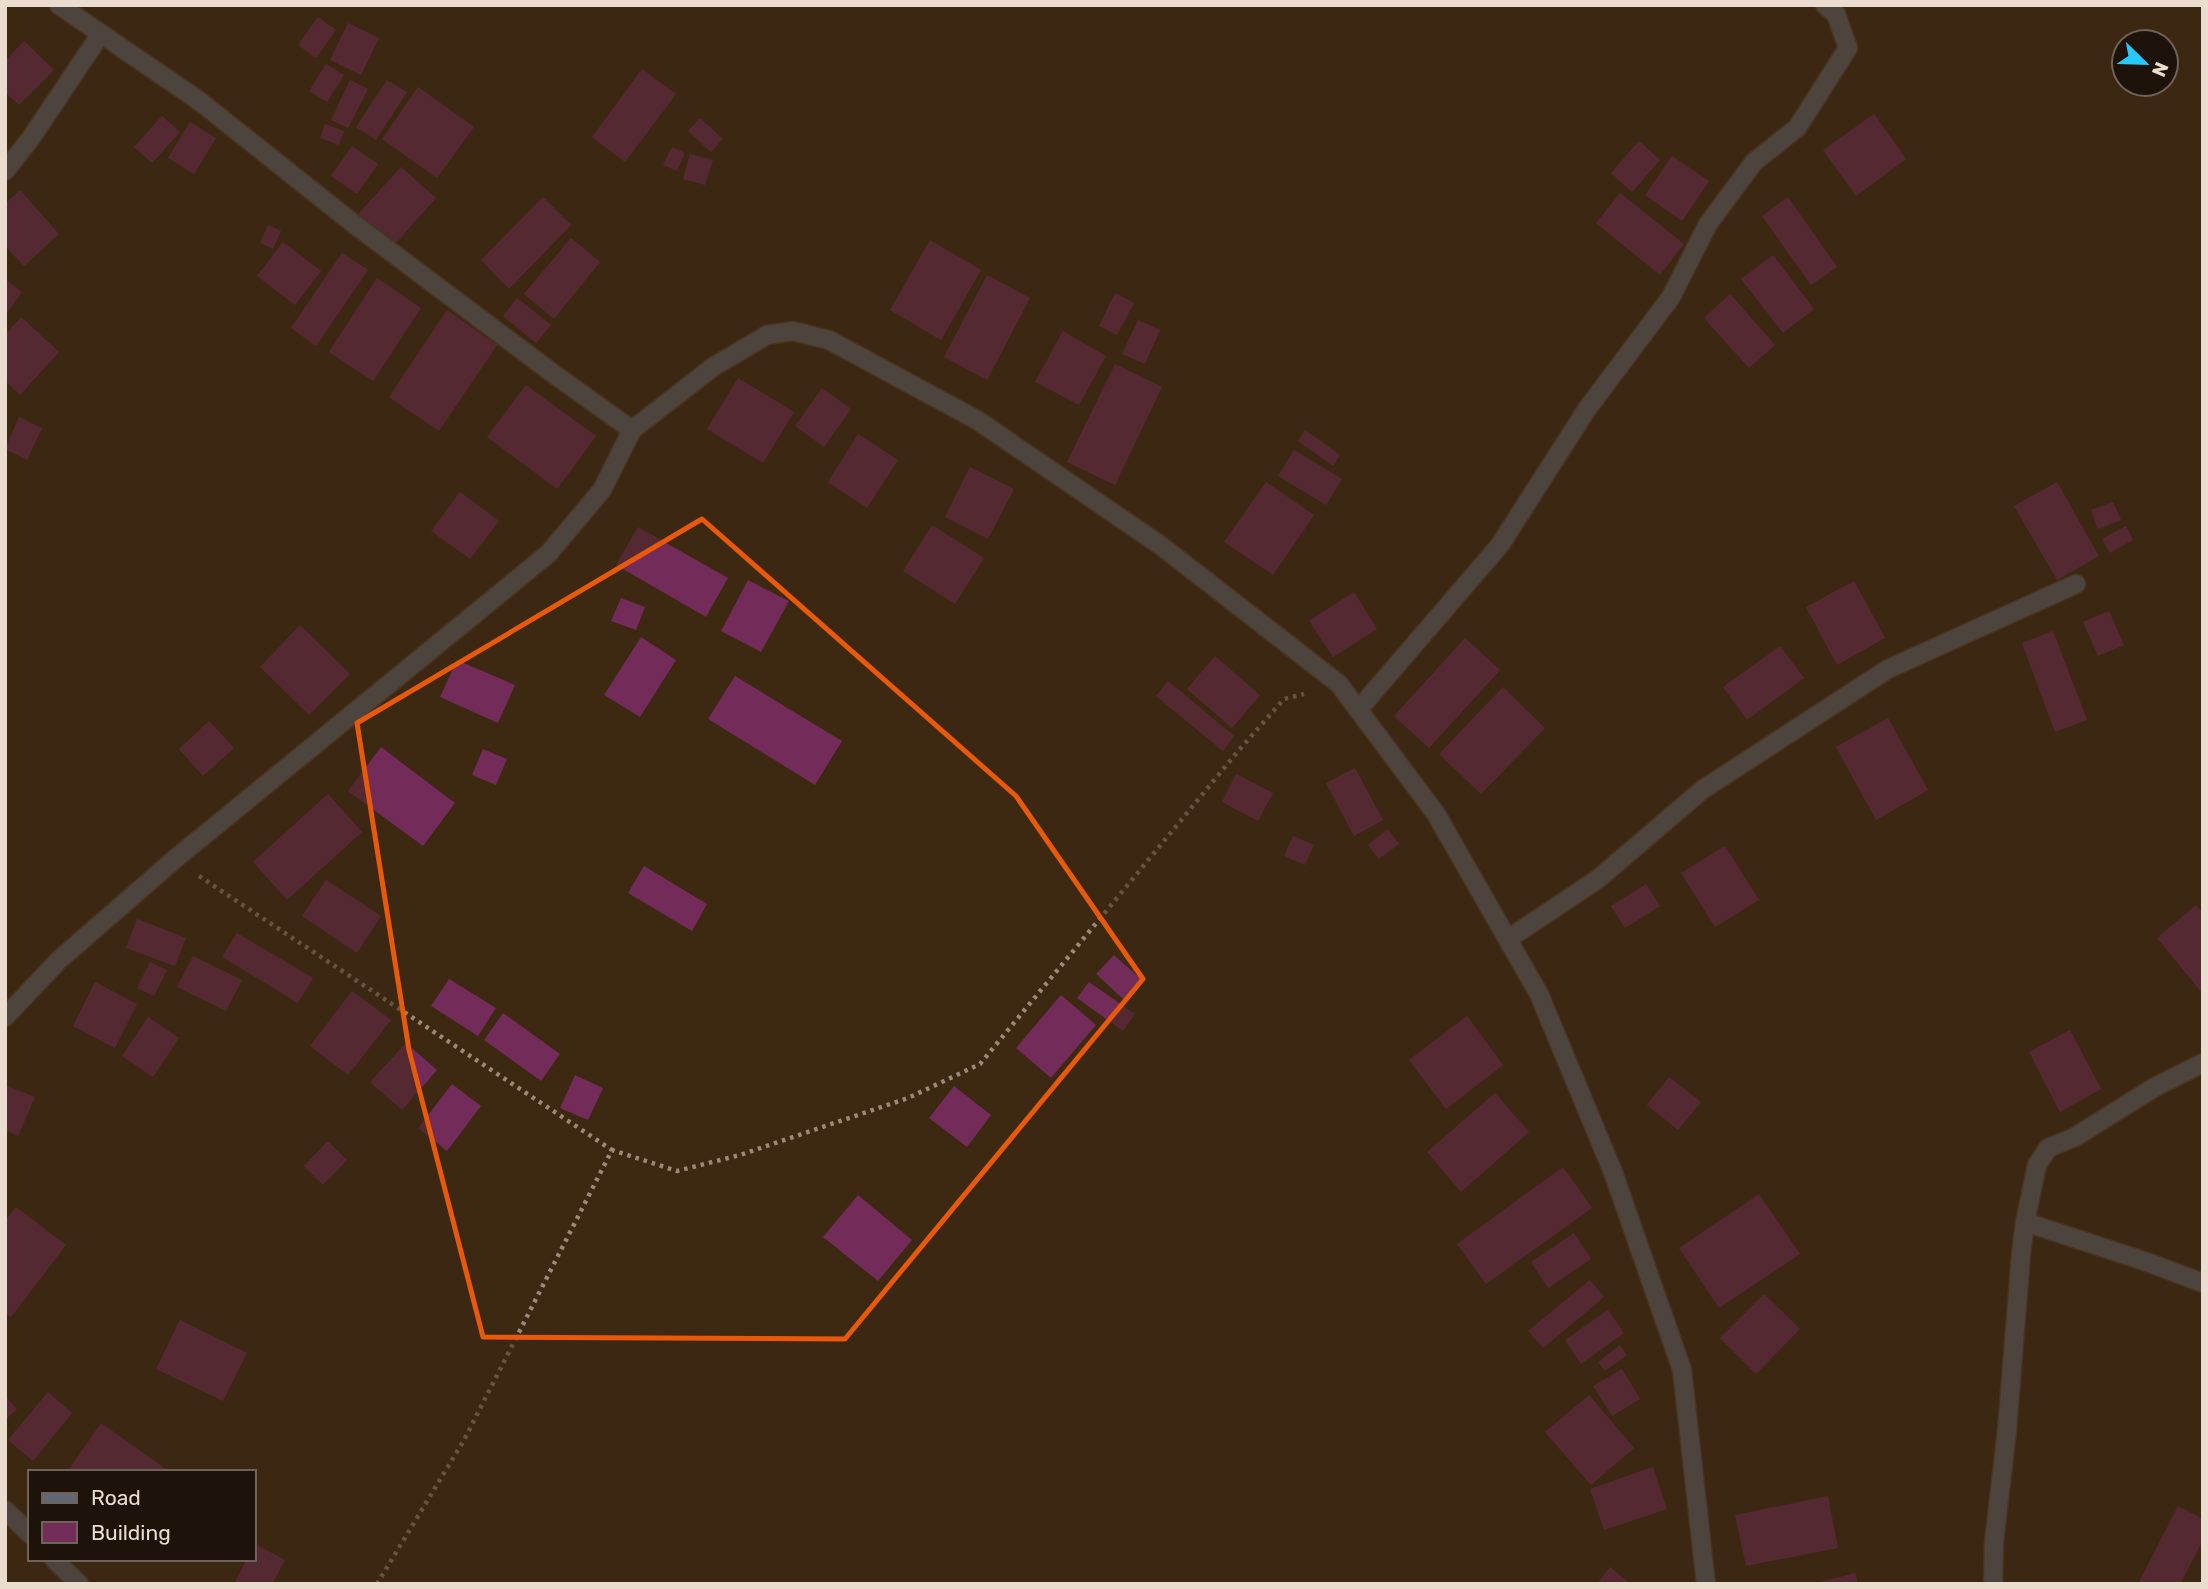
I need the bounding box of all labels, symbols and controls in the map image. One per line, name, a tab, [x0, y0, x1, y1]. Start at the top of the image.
north arrow	[2110, 28, 2180, 98]
text: N	[2147, 59, 2173, 80]
legend	[28, 1470, 256, 1561]
text: Road	[91, 1485, 141, 1510]
text: Building	[91, 1520, 171, 1545]

